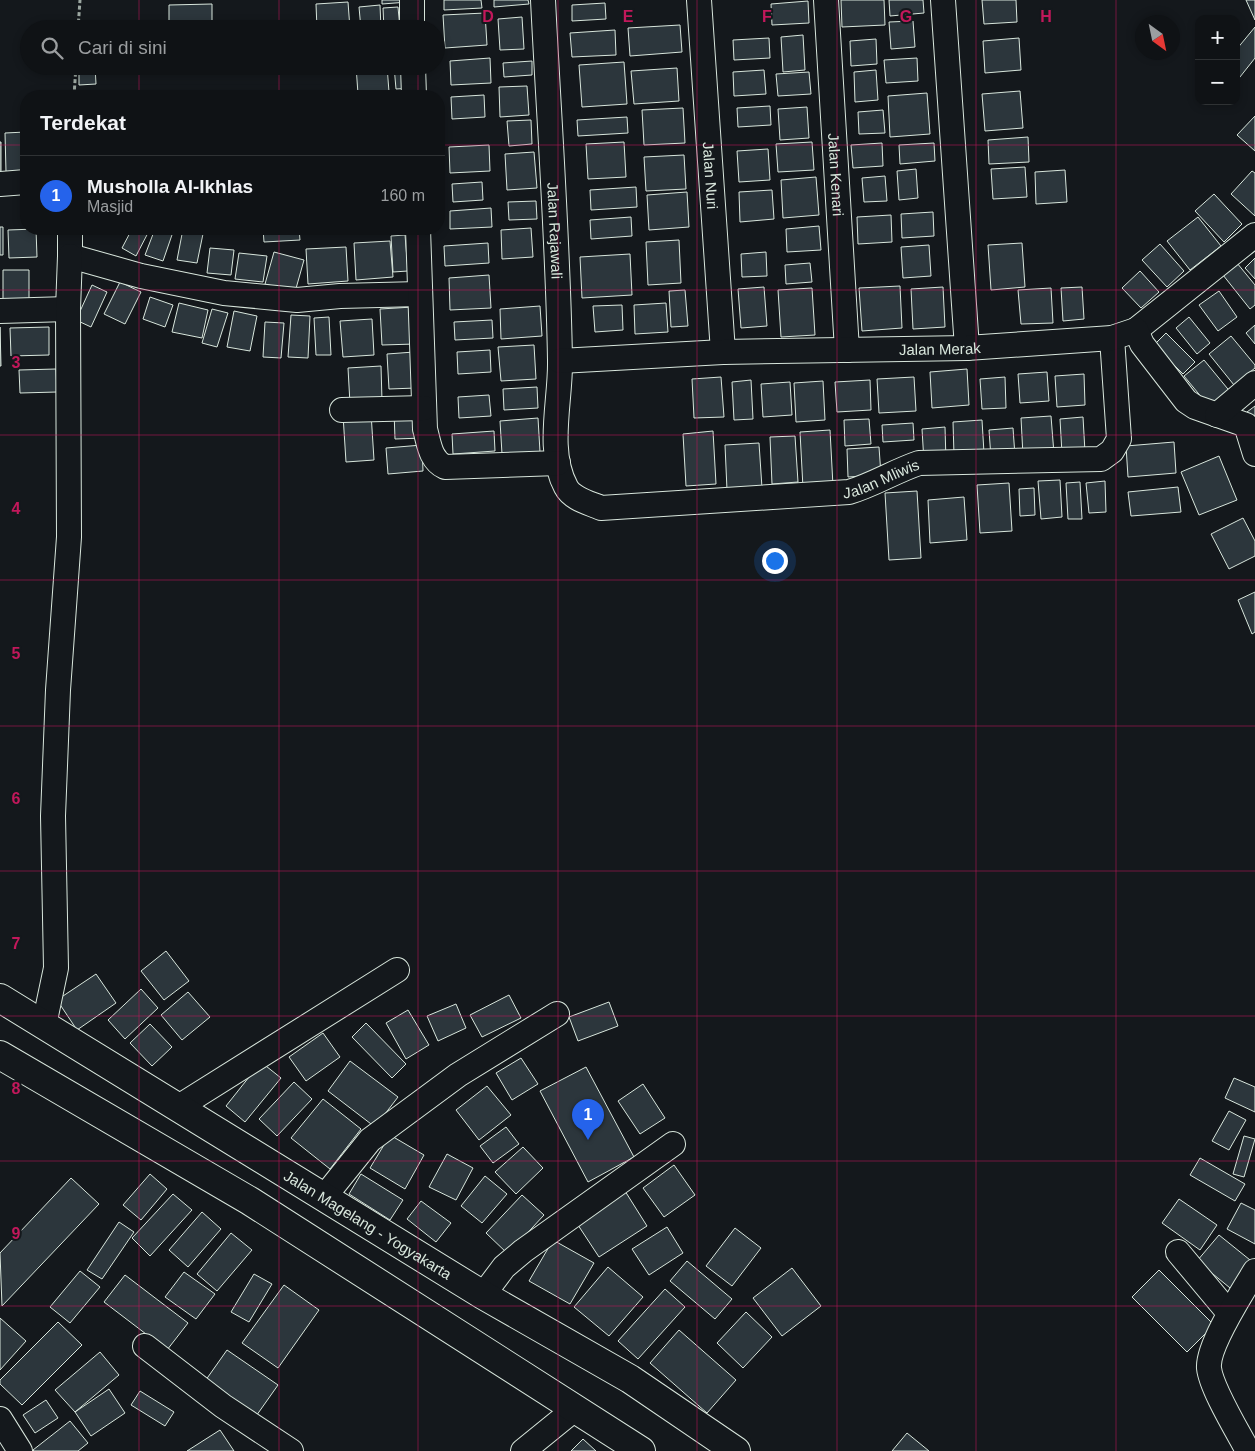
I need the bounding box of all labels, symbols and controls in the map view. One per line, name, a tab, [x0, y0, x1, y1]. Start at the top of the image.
text: D	[482, 8, 494, 25]
text: E	[623, 8, 634, 25]
text: F	[762, 8, 772, 25]
text: G	[900, 8, 912, 25]
text: H	[1040, 8, 1052, 25]
north arrow	[1135, 15, 1180, 60]
map controls	[1195, 15, 1240, 105]
button: +	[1195, 15, 1240, 60]
search box	[20, 20, 445, 75]
icon: search	[38, 34, 66, 62]
text: Cari di sini	[78, 37, 167, 58]
button: −	[1195, 60, 1240, 105]
text: Terdekat	[40, 111, 126, 134]
street label: Jalan Kenari	[825, 133, 847, 217]
street label: Jalan Nuri	[700, 141, 722, 210]
text: Musholla Al-Ikhlas	[87, 176, 253, 197]
street label: Jalan Rajawali	[545, 182, 566, 279]
text: 1	[52, 187, 60, 204]
text: 160 m	[381, 187, 425, 204]
text: Masjid	[87, 198, 133, 215]
street label: Jalan Merak	[899, 339, 982, 358]
text: 3	[12, 354, 21, 371]
street label: Jalan Mliwis	[843, 455, 921, 501]
text: 4	[12, 500, 21, 517]
your location	[762, 548, 788, 574]
text: 5	[12, 645, 21, 662]
text: 6	[12, 790, 21, 807]
text: 7	[12, 935, 21, 952]
text: 8	[12, 1080, 21, 1097]
pin: 1	[572, 1099, 604, 1140]
street label: Jalan Magelang - Yogyakarta	[281, 1166, 455, 1283]
text: 9	[12, 1225, 21, 1242]

